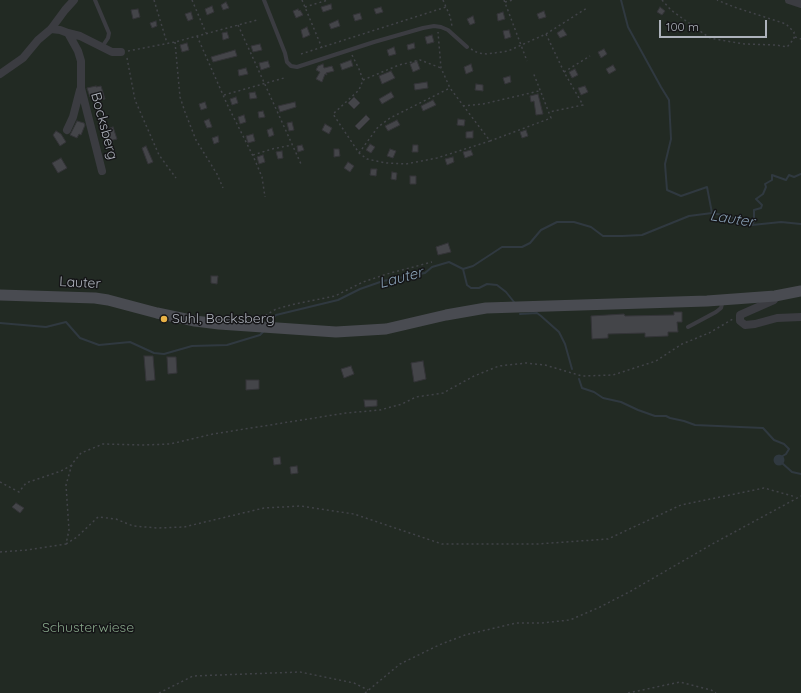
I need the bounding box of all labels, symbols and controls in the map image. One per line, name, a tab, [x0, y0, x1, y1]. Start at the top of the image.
scale bar	[661, 12, 769, 38]
text: 100 m	[666, 19, 699, 34]
street label: Bocksberg	[87, 90, 121, 162]
water label: Lauter	[709, 207, 755, 231]
water label: Lauter	[377, 264, 425, 292]
street label: Lauter	[59, 274, 101, 292]
place label: Suhl, Bocksberg	[172, 311, 275, 327]
marker: Suhl, Bocksberg	[159, 314, 169, 324]
park label: Schusterwiese	[42, 620, 134, 636]

